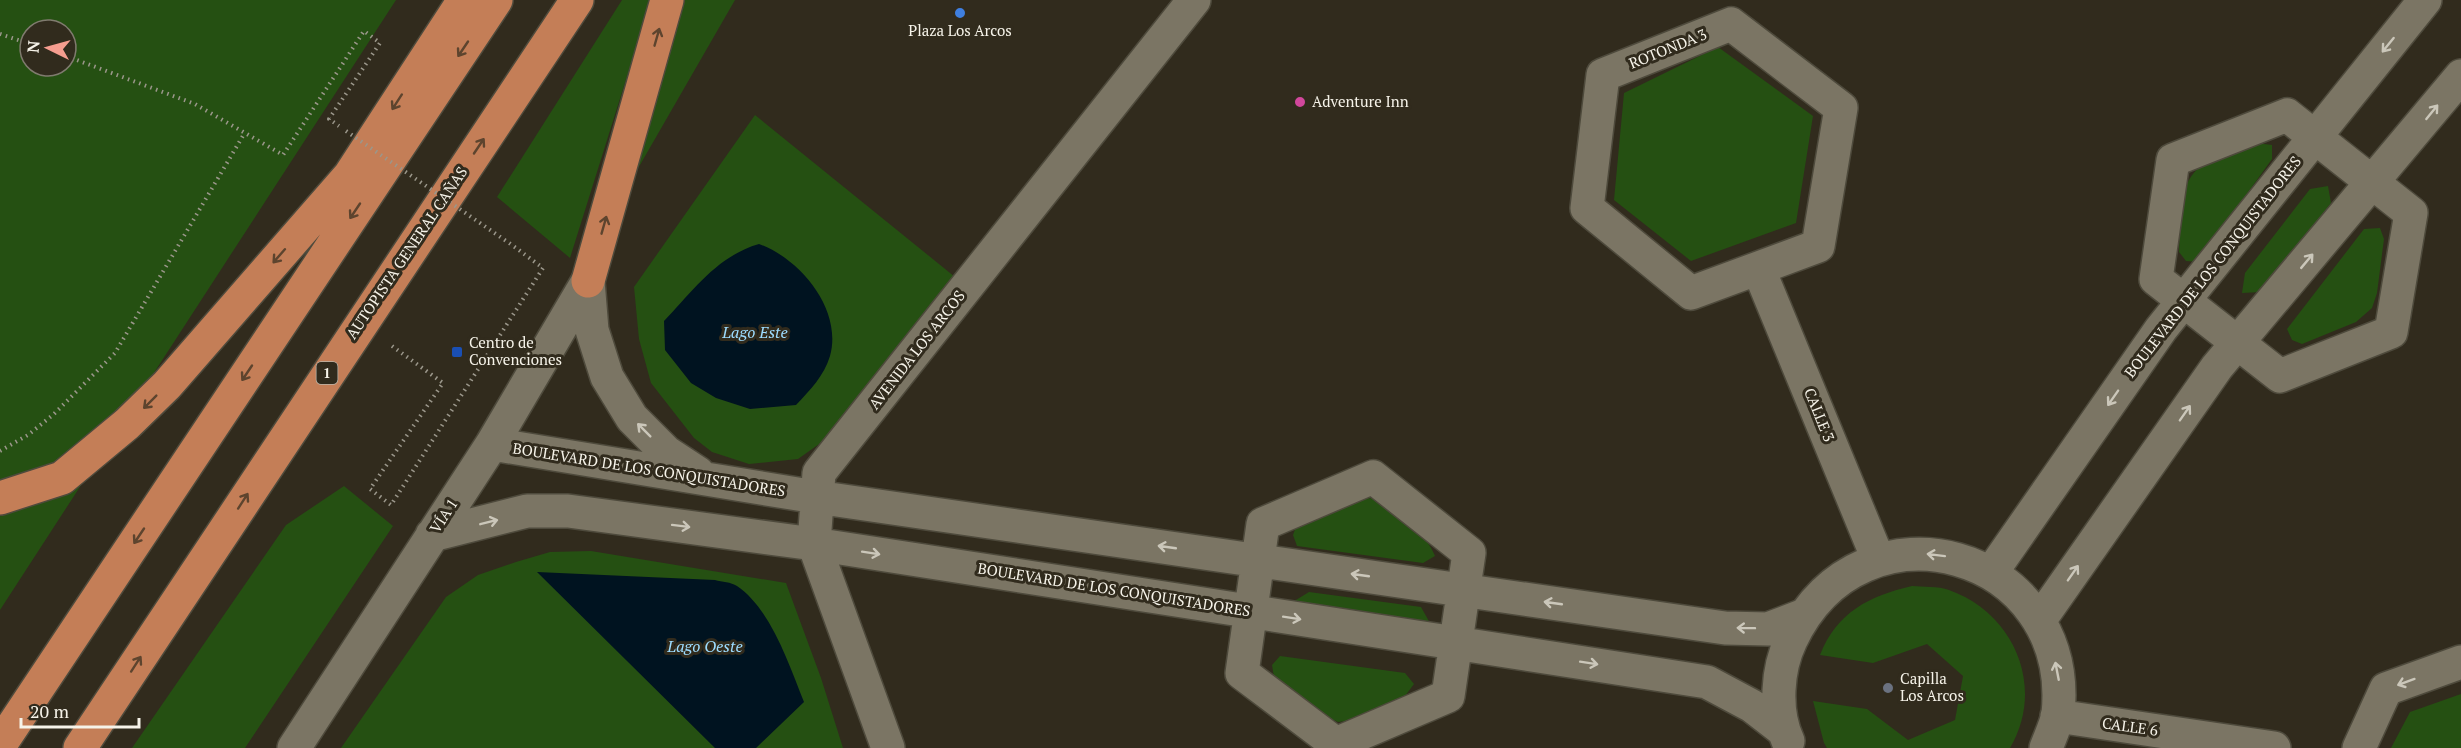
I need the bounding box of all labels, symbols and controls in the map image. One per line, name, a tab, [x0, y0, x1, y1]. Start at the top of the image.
marker: Plaza Los Arcos	[953, 6, 967, 20]
north arrow	[18, 18, 78, 78]
place label: Plaza Los Arcos	[908, 20, 1012, 40]
street label: ROTONDA 3	[1626, 23, 1710, 73]
one-way arrow	[651, 28, 663, 47]
one-way arrow	[2381, 37, 2394, 53]
text: N	[22, 40, 45, 54]
one-way arrow	[457, 40, 469, 56]
place label: Adventure Inn	[1312, 91, 1409, 111]
one-way arrow	[391, 93, 403, 110]
marker: Adventure Inn	[1293, 95, 1307, 109]
one-way arrow	[2425, 104, 2438, 120]
one-way arrow	[472, 138, 485, 155]
street label: BOULEVARD DE LOS CONQUISTADORES	[2119, 151, 2305, 381]
street label: AUTOPISTA GENERAL CAÑAS	[341, 162, 471, 342]
one-way arrow	[349, 202, 361, 219]
one-way arrow	[599, 216, 610, 235]
one-way arrow	[272, 248, 286, 263]
one-way arrow	[2300, 253, 2313, 269]
street label: AVENIDA LOS ARCOS	[864, 286, 969, 413]
water label: Lago Este	[721, 321, 788, 343]
place label: Centro de Convenciones	[469, 332, 562, 369]
marker: Centro de Convenciones	[450, 345, 464, 359]
road number: 1	[316, 362, 338, 384]
one-way arrow	[241, 365, 253, 381]
street label: CALLE 3	[1800, 385, 1840, 445]
one-way arrow	[2107, 389, 2119, 405]
one-way arrow	[142, 395, 157, 409]
one-way arrow	[2179, 406, 2191, 422]
one-way arrow	[636, 423, 651, 438]
street label: BOULEVARD DE LOS CONQUISTADORES	[511, 438, 787, 500]
one-way arrow	[237, 493, 249, 510]
street label: VÍA 1	[425, 494, 462, 536]
one-way arrow	[479, 515, 498, 527]
one-way arrow	[671, 521, 690, 532]
one-way arrow	[133, 527, 145, 543]
one-way arrow	[1157, 542, 1177, 553]
one-way arrow	[861, 547, 881, 558]
one-way arrow	[1927, 549, 1947, 560]
street label: BOULEVARD DE LOS CONQUISTADORES	[976, 558, 1252, 620]
one-way arrow	[2067, 565, 2079, 582]
one-way arrow	[1350, 570, 1370, 581]
one-way arrow	[1543, 598, 1563, 609]
one-way arrow	[1282, 612, 1302, 623]
one-way arrow	[1737, 622, 1757, 634]
water label: Lago Oeste	[666, 635, 743, 657]
one-way arrow	[130, 656, 142, 673]
one-way arrow	[1579, 658, 1598, 669]
one-way arrow	[2050, 661, 2062, 680]
place label: Capilla Los Arcos	[1900, 668, 1964, 705]
one-way arrow	[2397, 677, 2416, 688]
marker: Capilla Los Arcos	[1881, 681, 1895, 695]
scale bar	[21, 691, 140, 729]
text: 20 m	[30, 699, 70, 723]
street label: CALLE 6	[2101, 712, 2159, 740]

